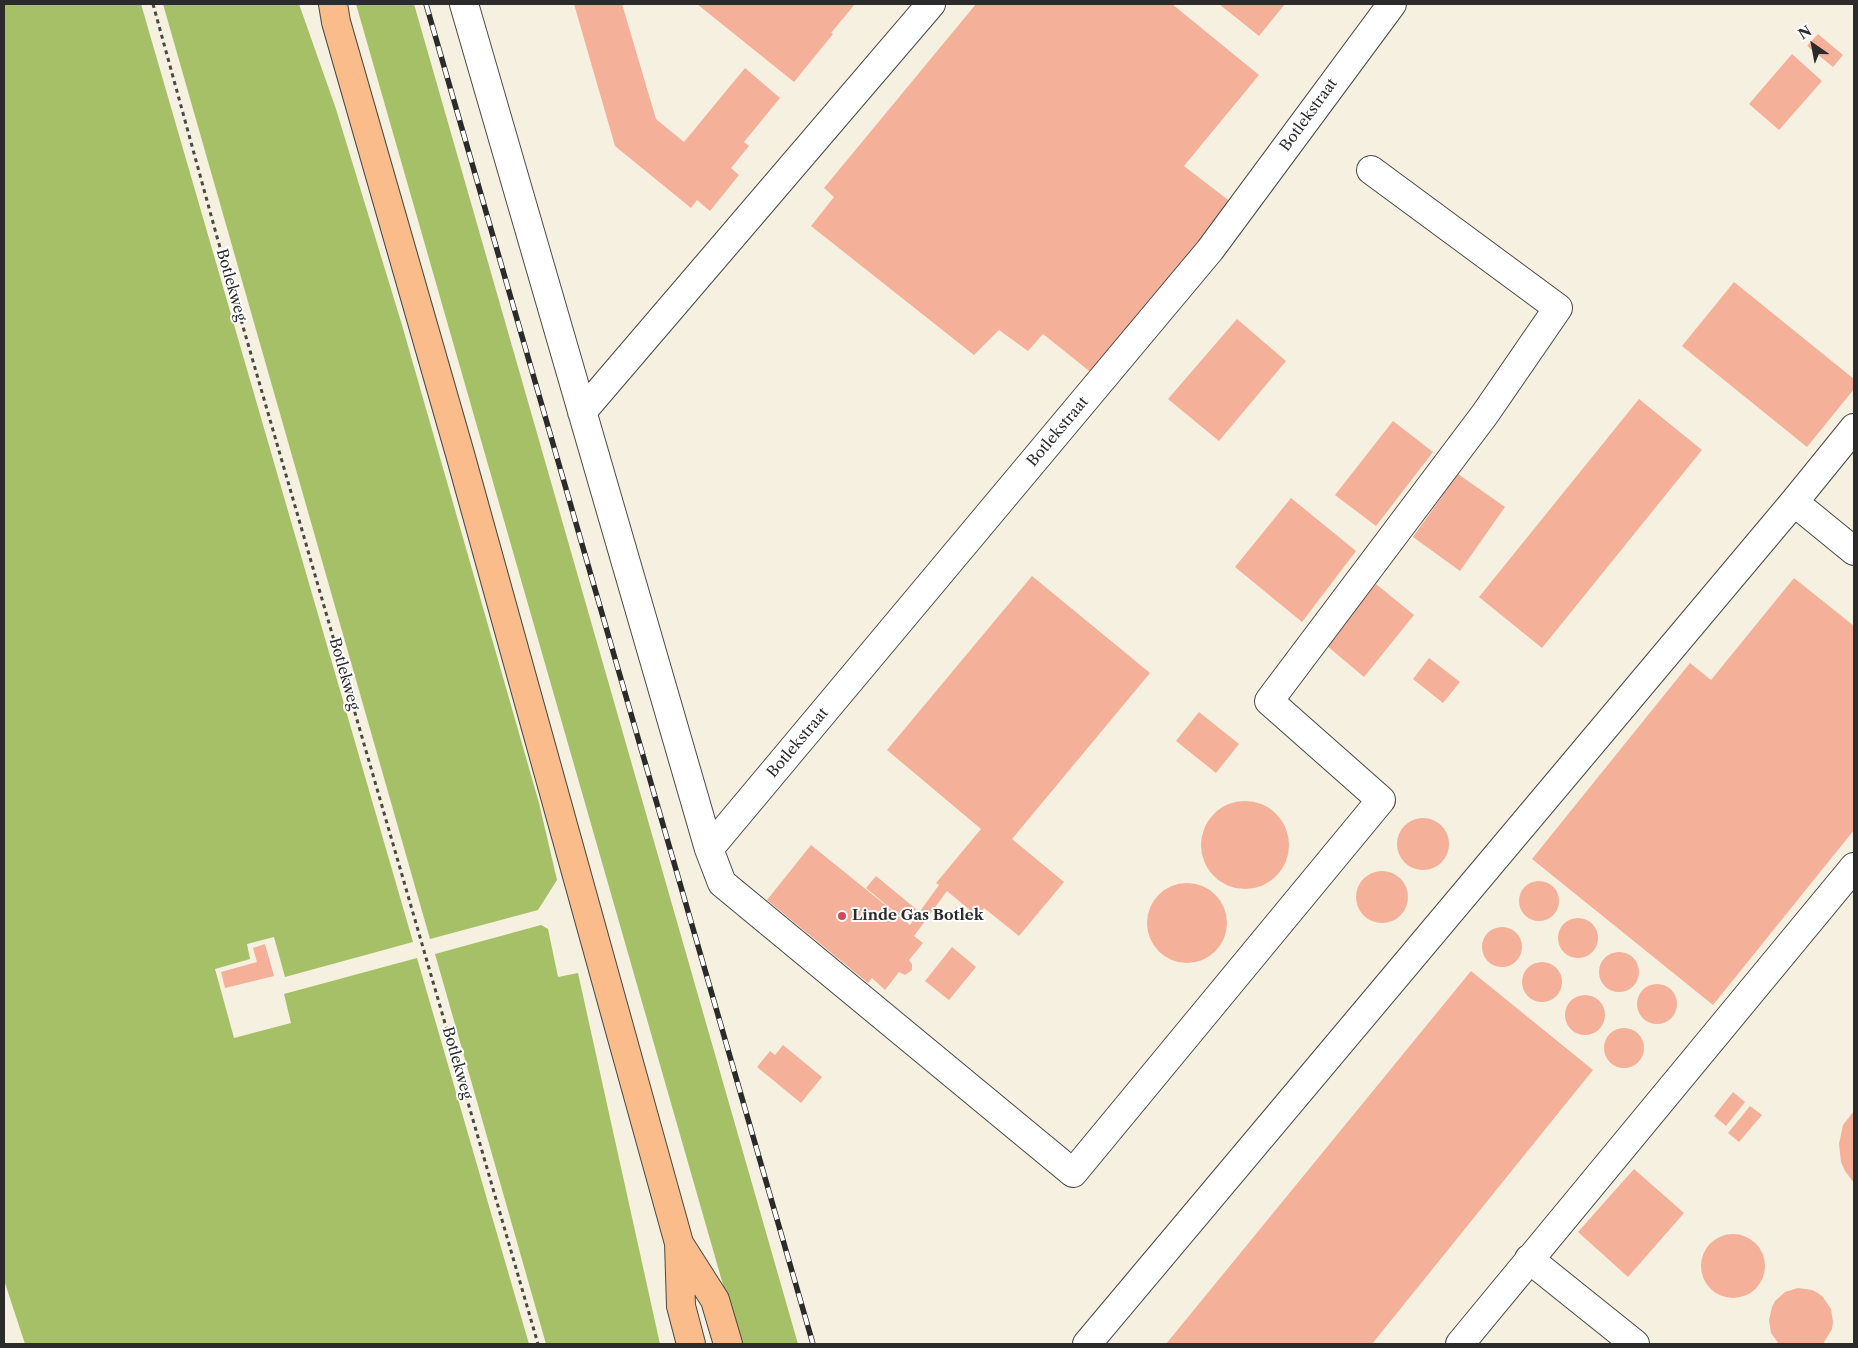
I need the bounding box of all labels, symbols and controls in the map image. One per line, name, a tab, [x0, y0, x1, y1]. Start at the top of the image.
north arrow	[1788, 20, 1838, 70]
text: N	[1795, 22, 1815, 43]
street label: Botlekstraat	[1277, 75, 1341, 155]
street label: Botlekweg	[212, 247, 250, 323]
street label: Botlekstraat	[1024, 393, 1092, 471]
street label: Botlekweg	[325, 636, 363, 712]
street label: Botlekstraat	[764, 704, 832, 782]
place label: Linde Gas Botlek	[852, 907, 984, 925]
marker: Linde Gas Botlek	[836, 910, 848, 922]
street label: Botlekweg	[438, 1025, 476, 1101]

